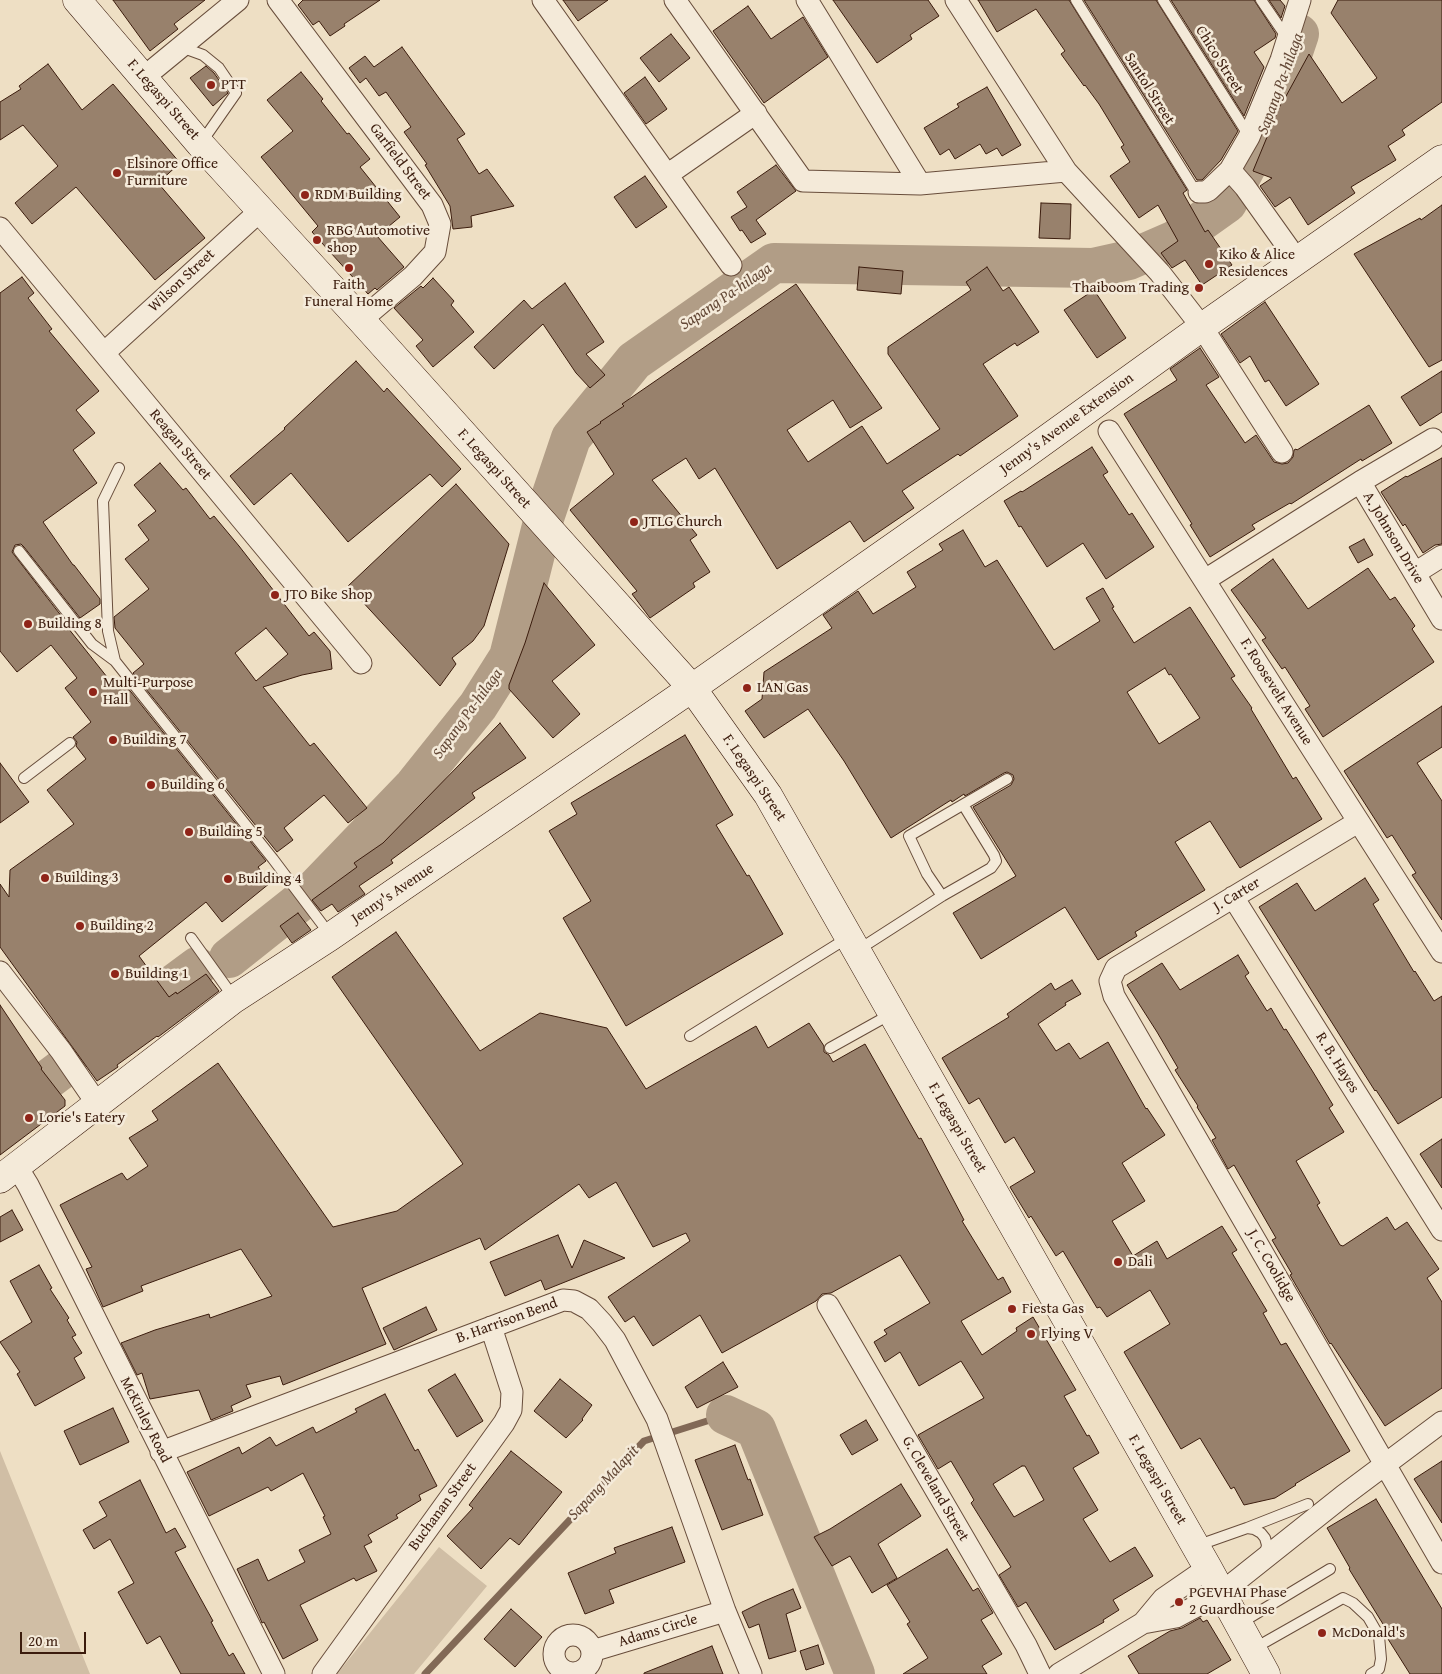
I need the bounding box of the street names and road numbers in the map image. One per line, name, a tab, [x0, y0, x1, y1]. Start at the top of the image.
street label: Chico Street	[1191, 23, 1247, 97]
street label: Santol Street	[1120, 50, 1178, 128]
street label: F. Legaspi Street	[123, 56, 203, 144]
street label: Garfield Street	[365, 120, 435, 204]
street label: Wilson Street	[145, 246, 219, 316]
street label: Jenny's Avenue Extension	[997, 369, 1137, 479]
street label: Reagan Street	[145, 406, 215, 484]
street label: F. Legaspi Street	[453, 425, 535, 513]
street label: A. Johnson Drive	[1358, 489, 1428, 587]
street label: F. Roosevelt Avenue	[1236, 635, 1316, 749]
street label: F. Legaspi Street	[718, 731, 790, 825]
street label: Jenny's Avenue	[348, 860, 438, 928]
street label: J. Carter	[1210, 874, 1264, 916]
street label: R. B. Hayes	[1311, 1029, 1363, 1097]
street label: F. Legaspi Street	[924, 1080, 990, 1176]
street label: J. C. Coolidge	[1243, 1226, 1299, 1306]
street label: B. Harrison Bend	[454, 1294, 560, 1348]
street label: McKinley Road	[116, 1374, 174, 1466]
street label: F. Legaspi Street	[1124, 1432, 1190, 1528]
street label: G. Cleveland Street	[898, 1433, 972, 1545]
street label: Buchanan Street	[405, 1460, 481, 1554]
street label: Adams Circle	[616, 1610, 700, 1652]

